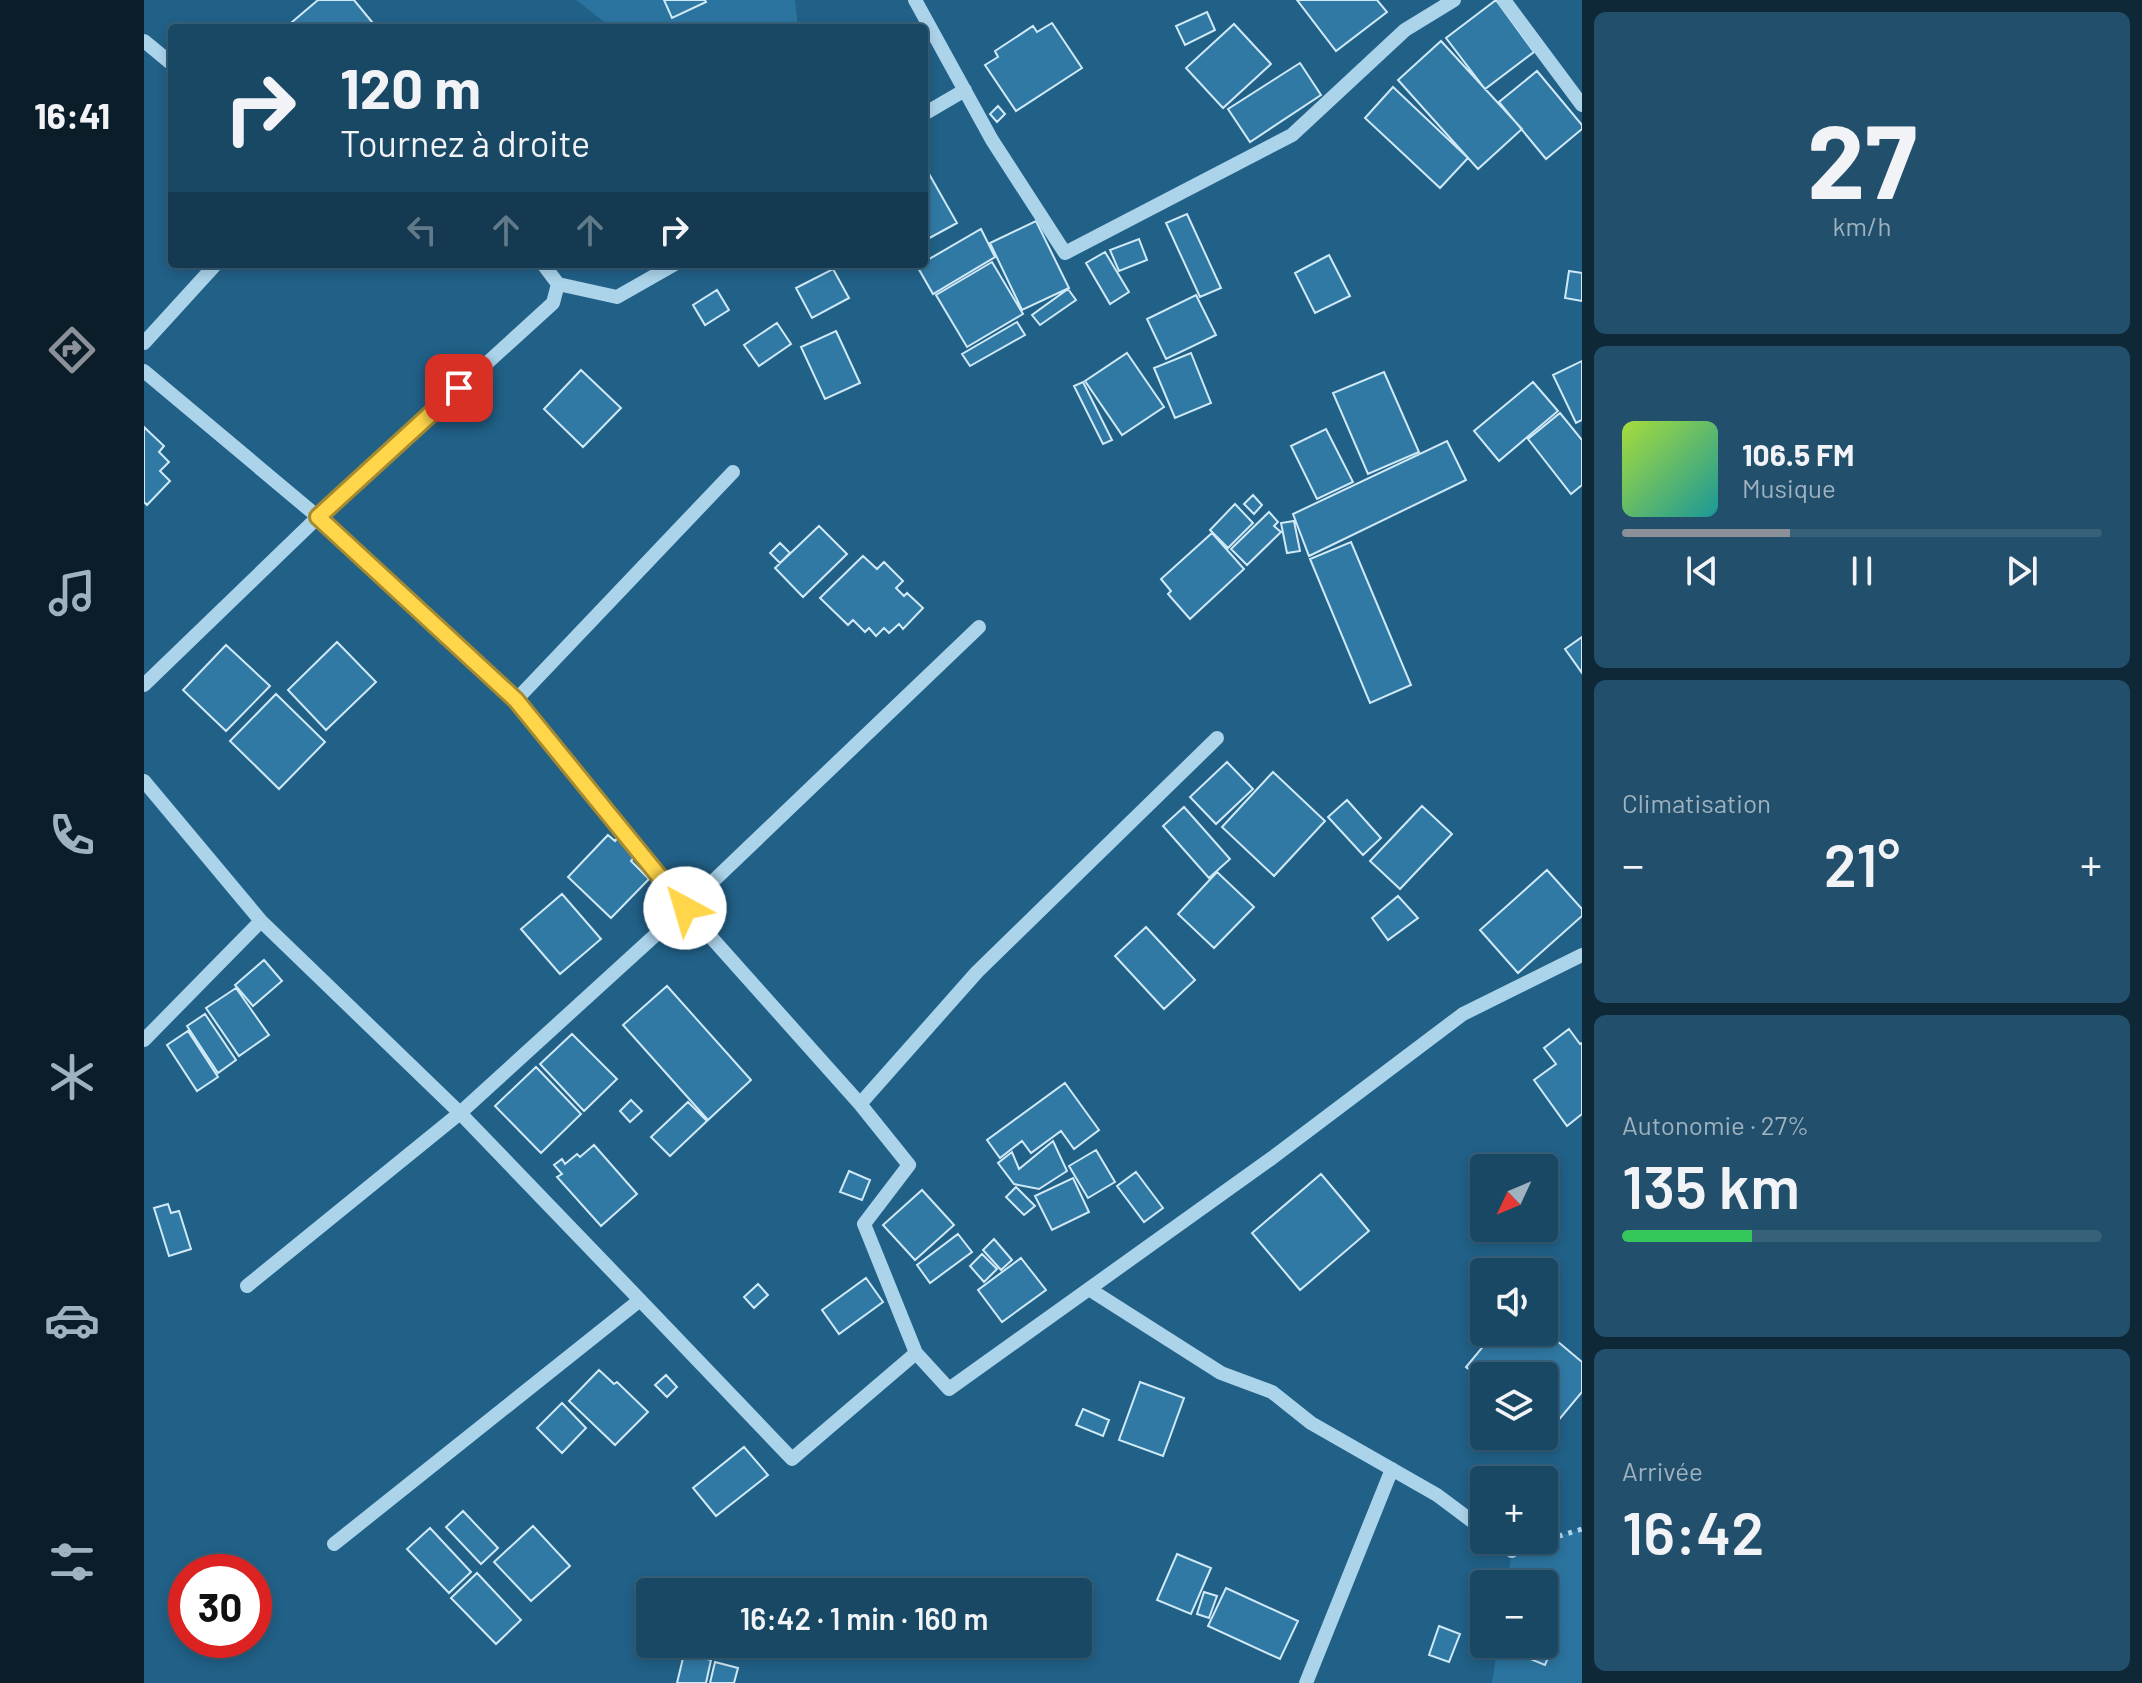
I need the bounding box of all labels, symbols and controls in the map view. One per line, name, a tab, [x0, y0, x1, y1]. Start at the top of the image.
text: 120 m	[340, 53, 481, 120]
icon: right	[208, 56, 312, 160]
text: 16:41	[34, 93, 110, 136]
text: 27	[1807, 95, 1917, 220]
text: Tournez à droite	[340, 121, 590, 164]
icon: left	[400, 208, 444, 252]
icon: ahead	[484, 208, 528, 252]
icon: ahead	[568, 208, 612, 252]
icon: right	[652, 208, 696, 252]
text: km/h	[1833, 210, 1891, 241]
icon: directions	[44, 322, 100, 378]
pin	[425, 354, 493, 422]
icon: arrive	[437, 366, 481, 410]
text: 106.5 FM	[1742, 436, 1854, 472]
text: Musique	[1742, 472, 1836, 503]
icon: previous	[1680, 549, 1724, 593]
icon: pause	[1840, 549, 1884, 593]
icon: next	[2000, 549, 2044, 593]
icon: music	[44, 565, 100, 621]
text: Climatisation	[1622, 787, 1771, 818]
icon: phone	[44, 807, 100, 863]
text: 21°	[1824, 827, 1900, 899]
text: −	[1622, 837, 1644, 890]
text: +	[2080, 837, 2102, 890]
position arrow	[643, 866, 727, 950]
icon: climate	[44, 1049, 100, 1105]
text: Autonomie · 27%	[1622, 1109, 1809, 1140]
text: 135 km	[1622, 1149, 1800, 1221]
north arrow	[1470, 1154, 1558, 1242]
map controls	[1470, 1154, 1558, 1658]
button: sound	[1470, 1258, 1558, 1346]
icon: car	[44, 1292, 100, 1348]
button: layers	[1470, 1362, 1558, 1450]
text: Arrivée	[1622, 1455, 1703, 1486]
button: +	[1470, 1466, 1558, 1554]
text: 16:42	[1622, 1495, 1764, 1567]
icon: filters	[44, 1534, 100, 1590]
speed limit sign: 30	[168, 1554, 272, 1658]
button: −	[1470, 1570, 1558, 1658]
text: 16:42 · 1 min · 160 m	[740, 1600, 988, 1636]

